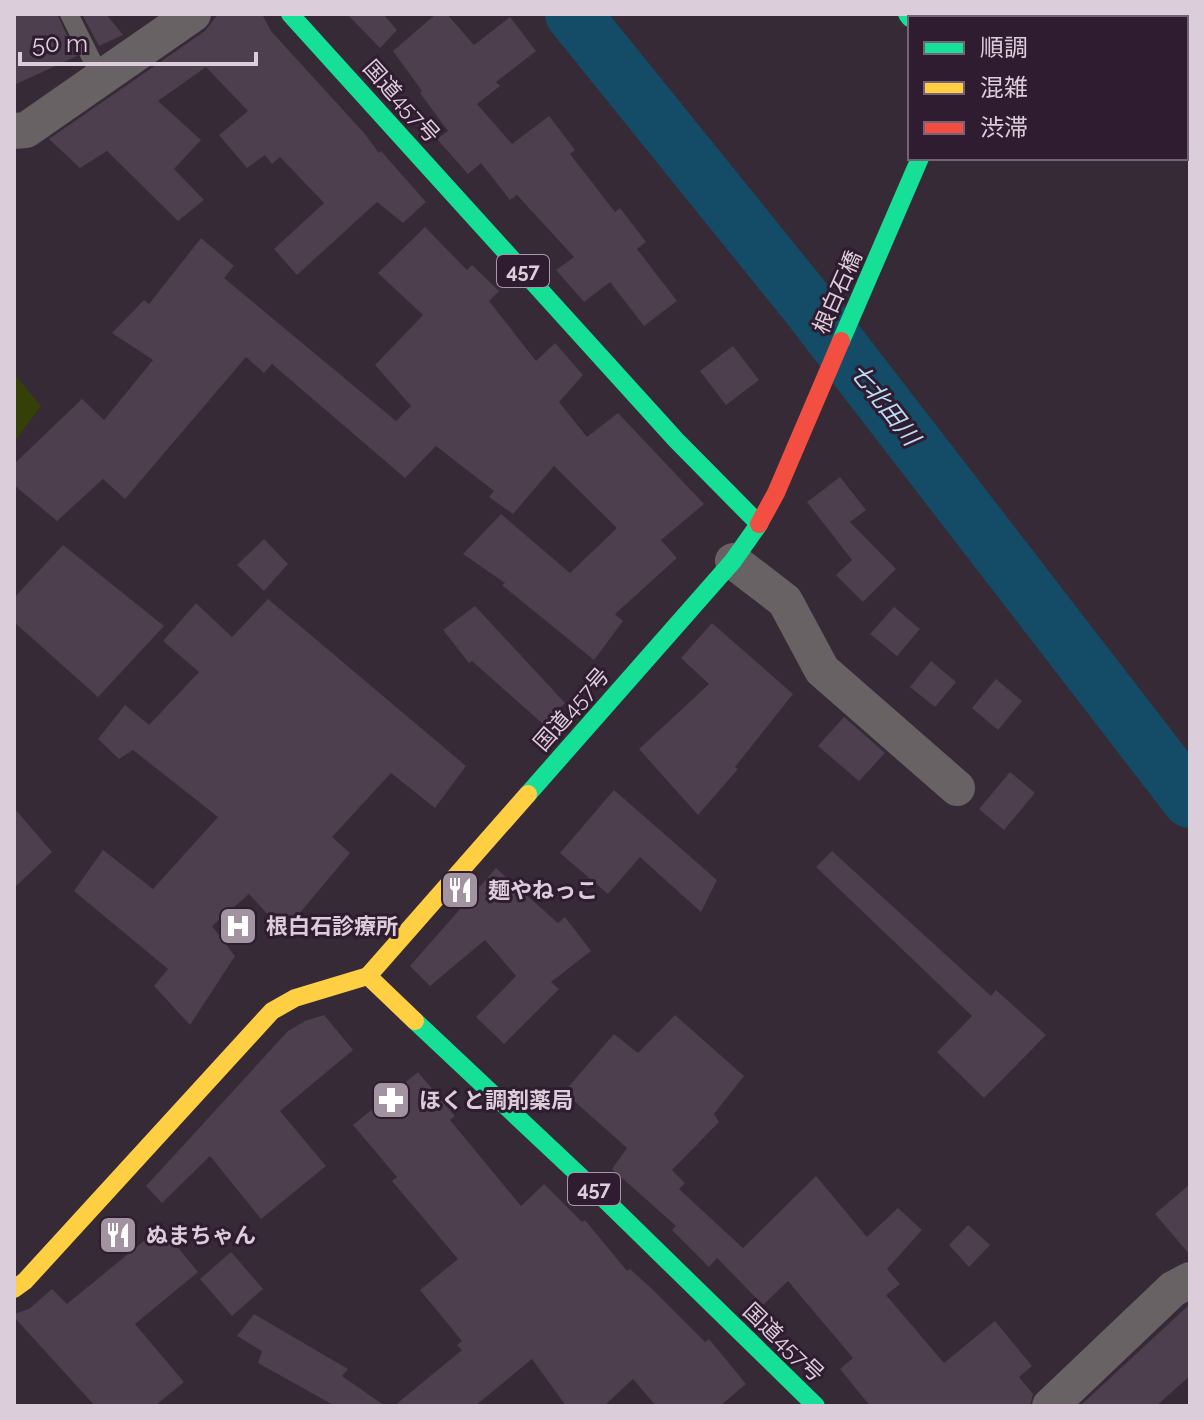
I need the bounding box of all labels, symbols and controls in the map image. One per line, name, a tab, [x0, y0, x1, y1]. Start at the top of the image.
scale bar	[20, 16, 256, 66]
legend	[908, 16, 1188, 160]
text: 50 m	[32, 29, 88, 58]
text: 順調	[980, 33, 1028, 62]
street label: 国道457号	[358, 55, 446, 147]
text: 混雑	[980, 73, 1028, 102]
text: 渋滞	[980, 113, 1028, 142]
street label: 根白石橋	[807, 247, 867, 337]
road number: 457	[497, 255, 549, 287]
water label: 七北田川	[844, 357, 928, 453]
street label: 国道457号	[528, 662, 614, 756]
restaurant icon: 麺やねっこ	[439, 869, 481, 911]
place label: 麺やねっこ	[488, 877, 598, 903]
hospital icon: 根白石診療所	[217, 905, 259, 947]
place label: 根白石診療所	[266, 913, 398, 939]
pharmacy icon: ほくと調剤薬局	[370, 1079, 412, 1121]
place label: ほくと調剤薬局	[419, 1087, 573, 1113]
road number: 457	[568, 1173, 620, 1205]
restaurant icon: ぬまちゃん	[97, 1214, 139, 1256]
place label: ぬまちゃん	[146, 1222, 256, 1248]
street label: 国道457号	[738, 1297, 830, 1387]

